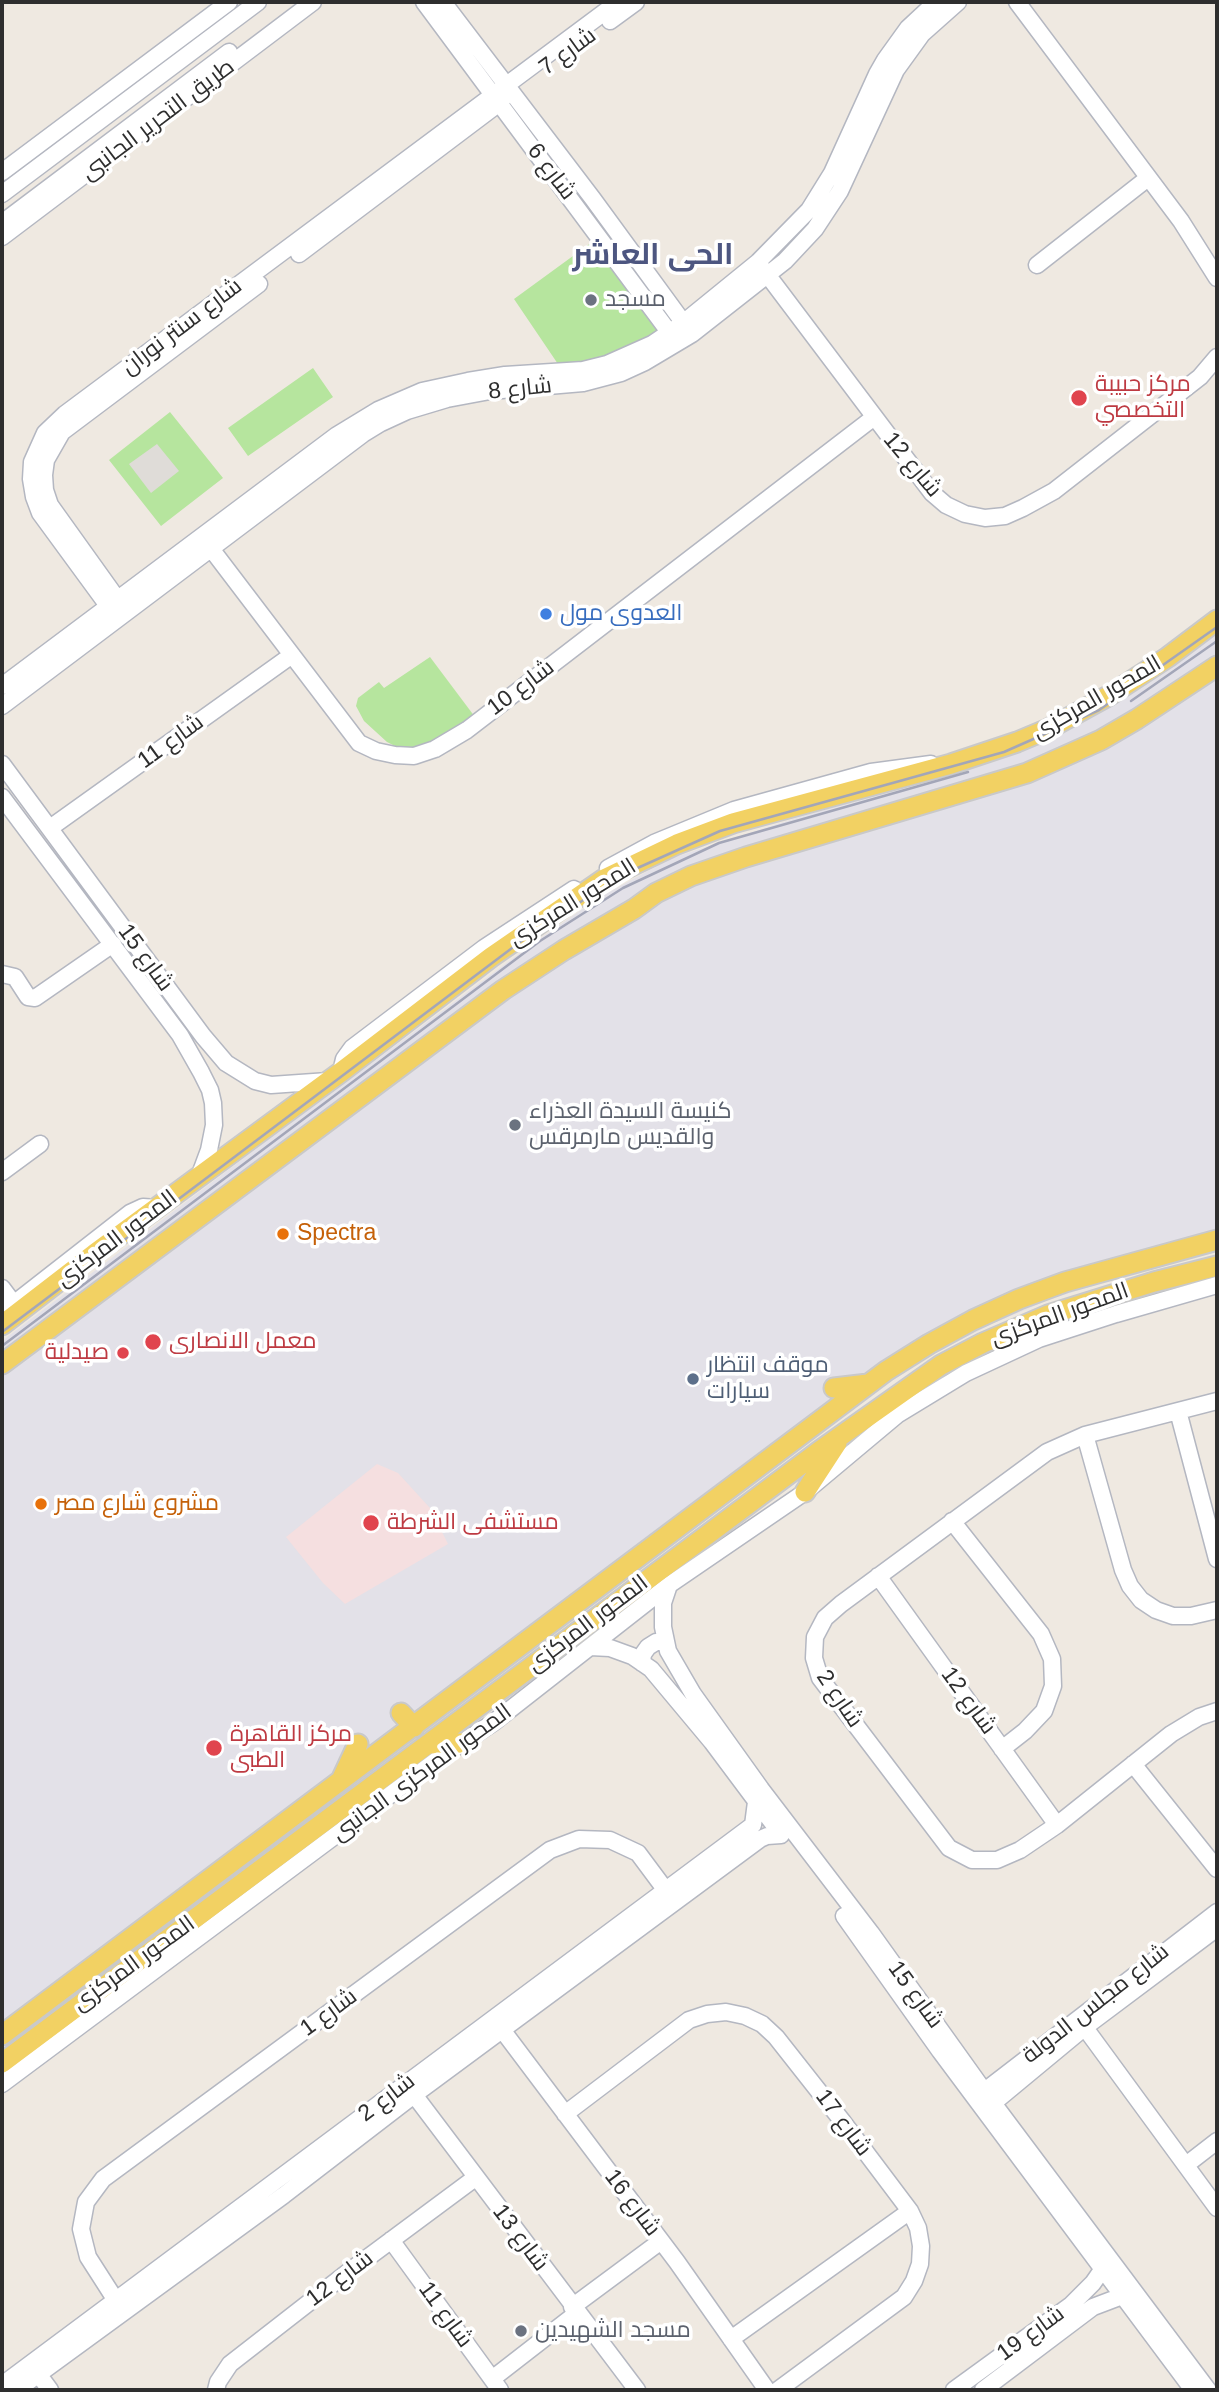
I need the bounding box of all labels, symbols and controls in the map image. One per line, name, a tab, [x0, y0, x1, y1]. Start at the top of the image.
street label: شارع 7	[534, 22, 602, 82]
street label: طريق التحرير الجانبى	[76, 53, 240, 187]
street label: شارع 6	[521, 138, 581, 206]
district label: الحى العاشر	[573, 238, 733, 274]
street label: شارع سنتر نوران	[116, 273, 248, 381]
place label: مسجد	[605, 286, 666, 314]
marker: مسجد	[583, 292, 599, 308]
place label: مركز حبيبة التخصصي	[1095, 371, 1191, 425]
street label: شارع 8	[487, 372, 553, 406]
marker: مركز حبيبة التخصصي	[1069, 388, 1089, 408]
street label: شارع 12	[877, 427, 947, 503]
place label: العدوى مول	[560, 600, 682, 628]
marker: العدوى مول	[538, 606, 554, 622]
street label: المحور المركزى	[1028, 650, 1166, 746]
street label: شارع 10	[482, 654, 560, 722]
street label: شارع 11	[133, 709, 209, 775]
street label: المحور المركزى	[504, 853, 642, 953]
street label: شارع 15	[111, 919, 179, 997]
place label: كنيسة السيدة العذراء والقديس مارمرقس	[529, 1098, 732, 1152]
marker: كنيسة السيدة العذراء والقديس مارمرقس	[507, 1117, 523, 1133]
street label: المحور المركزى	[51, 1185, 183, 1293]
place label: Spectra	[297, 1220, 376, 1248]
marker: Spectra	[275, 1226, 291, 1242]
street label: المحور المركزى	[987, 1277, 1133, 1353]
place label: معمل الانصارى	[169, 1328, 317, 1356]
marker: معمل الانصارى	[143, 1332, 163, 1352]
place label: صيدلية	[45, 1339, 109, 1367]
marker: صيدلية	[115, 1345, 131, 1361]
place label: موقف انتظار سيارات	[707, 1352, 829, 1406]
marker: موقف انتظار سيارات	[685, 1371, 701, 1387]
place label: مشروع شارع مصر	[55, 1490, 219, 1518]
marker: مشروع شارع مصر	[33, 1496, 49, 1512]
place label: مستشفى الشرطة	[387, 1509, 559, 1537]
marker: مستشفى الشرطة	[361, 1513, 381, 1533]
street label: المحور المركزى	[522, 1570, 654, 1678]
street label: شارع 12	[934, 1662, 1002, 1740]
street label: شارع 2	[810, 1665, 868, 1733]
street label: المحور المركزى الجانبى	[327, 1698, 517, 1848]
place label: مركز القاهرة الطبى	[230, 1721, 352, 1775]
marker: مركز القاهرة الطبى	[204, 1738, 224, 1758]
street label: المحور المركزى	[67, 1910, 201, 2018]
street label: شارع مجلس الدولة	[1017, 1938, 1175, 2070]
street label: شارع 15	[881, 1956, 949, 2034]
street label: شارع 1	[295, 1983, 363, 2043]
street label: شارع 2	[353, 2068, 421, 2128]
street label: شارع 17	[809, 2084, 877, 2162]
street label: شارع 16	[598, 2164, 666, 2242]
street label: شارع 13	[486, 2199, 554, 2277]
street label: شارع 12	[301, 2245, 379, 2313]
street label: شارع 11	[412, 2277, 478, 2353]
street label: شارع 19	[992, 2300, 1070, 2368]
place label: مسجد الشهيدين	[535, 2317, 691, 2345]
marker: مسجد الشهيدين	[513, 2323, 529, 2339]

